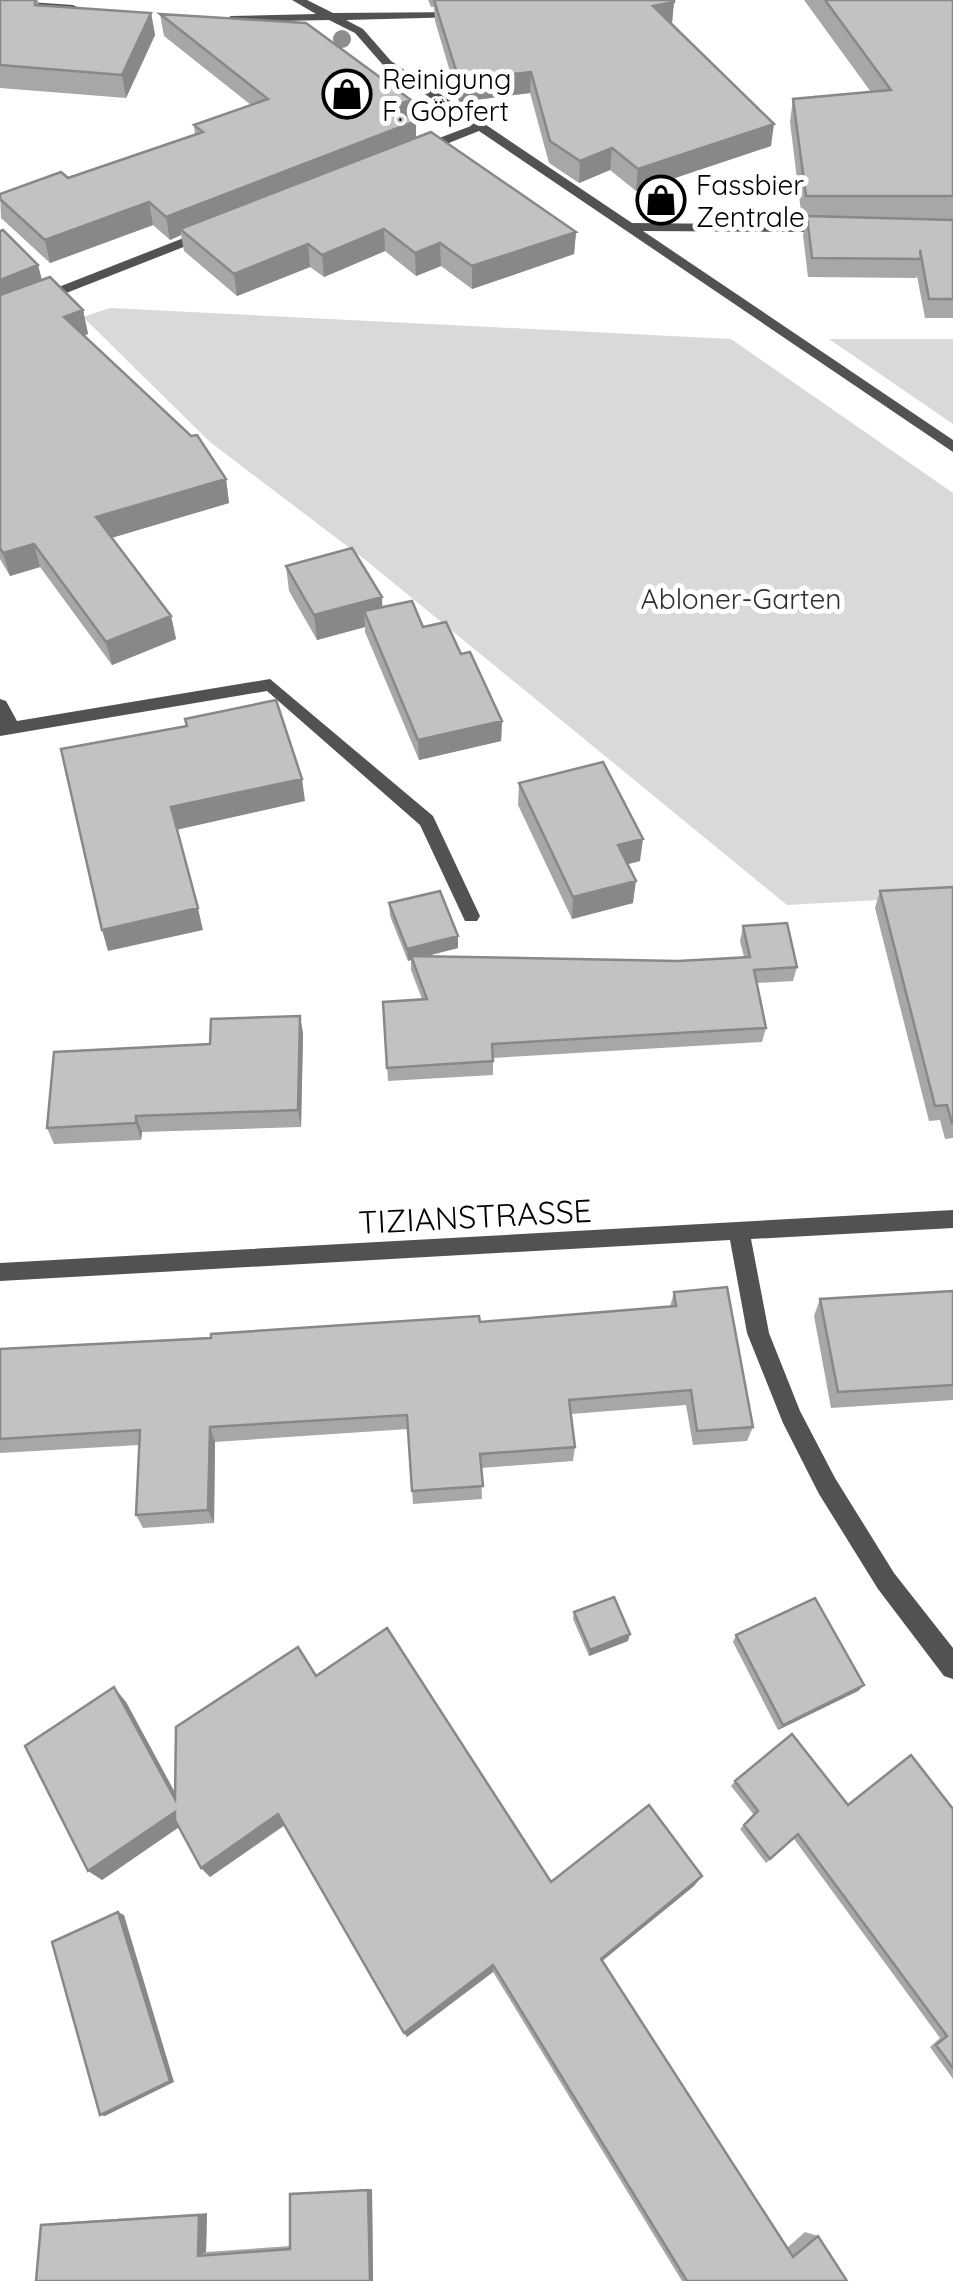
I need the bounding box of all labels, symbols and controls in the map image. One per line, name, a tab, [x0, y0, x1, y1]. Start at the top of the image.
place label: Reinigung F. Göpfert	[382, 61, 511, 128]
shop icon: Reinigung F. Göpfert	[321, 68, 373, 120]
place label: Fassbier Zentrale	[696, 167, 805, 234]
shop icon: Fassbier Zentrale	[635, 174, 687, 226]
park label: Abloner-Garten	[641, 581, 841, 616]
street label: TIZIANSTRASSE	[357, 1190, 593, 1242]

